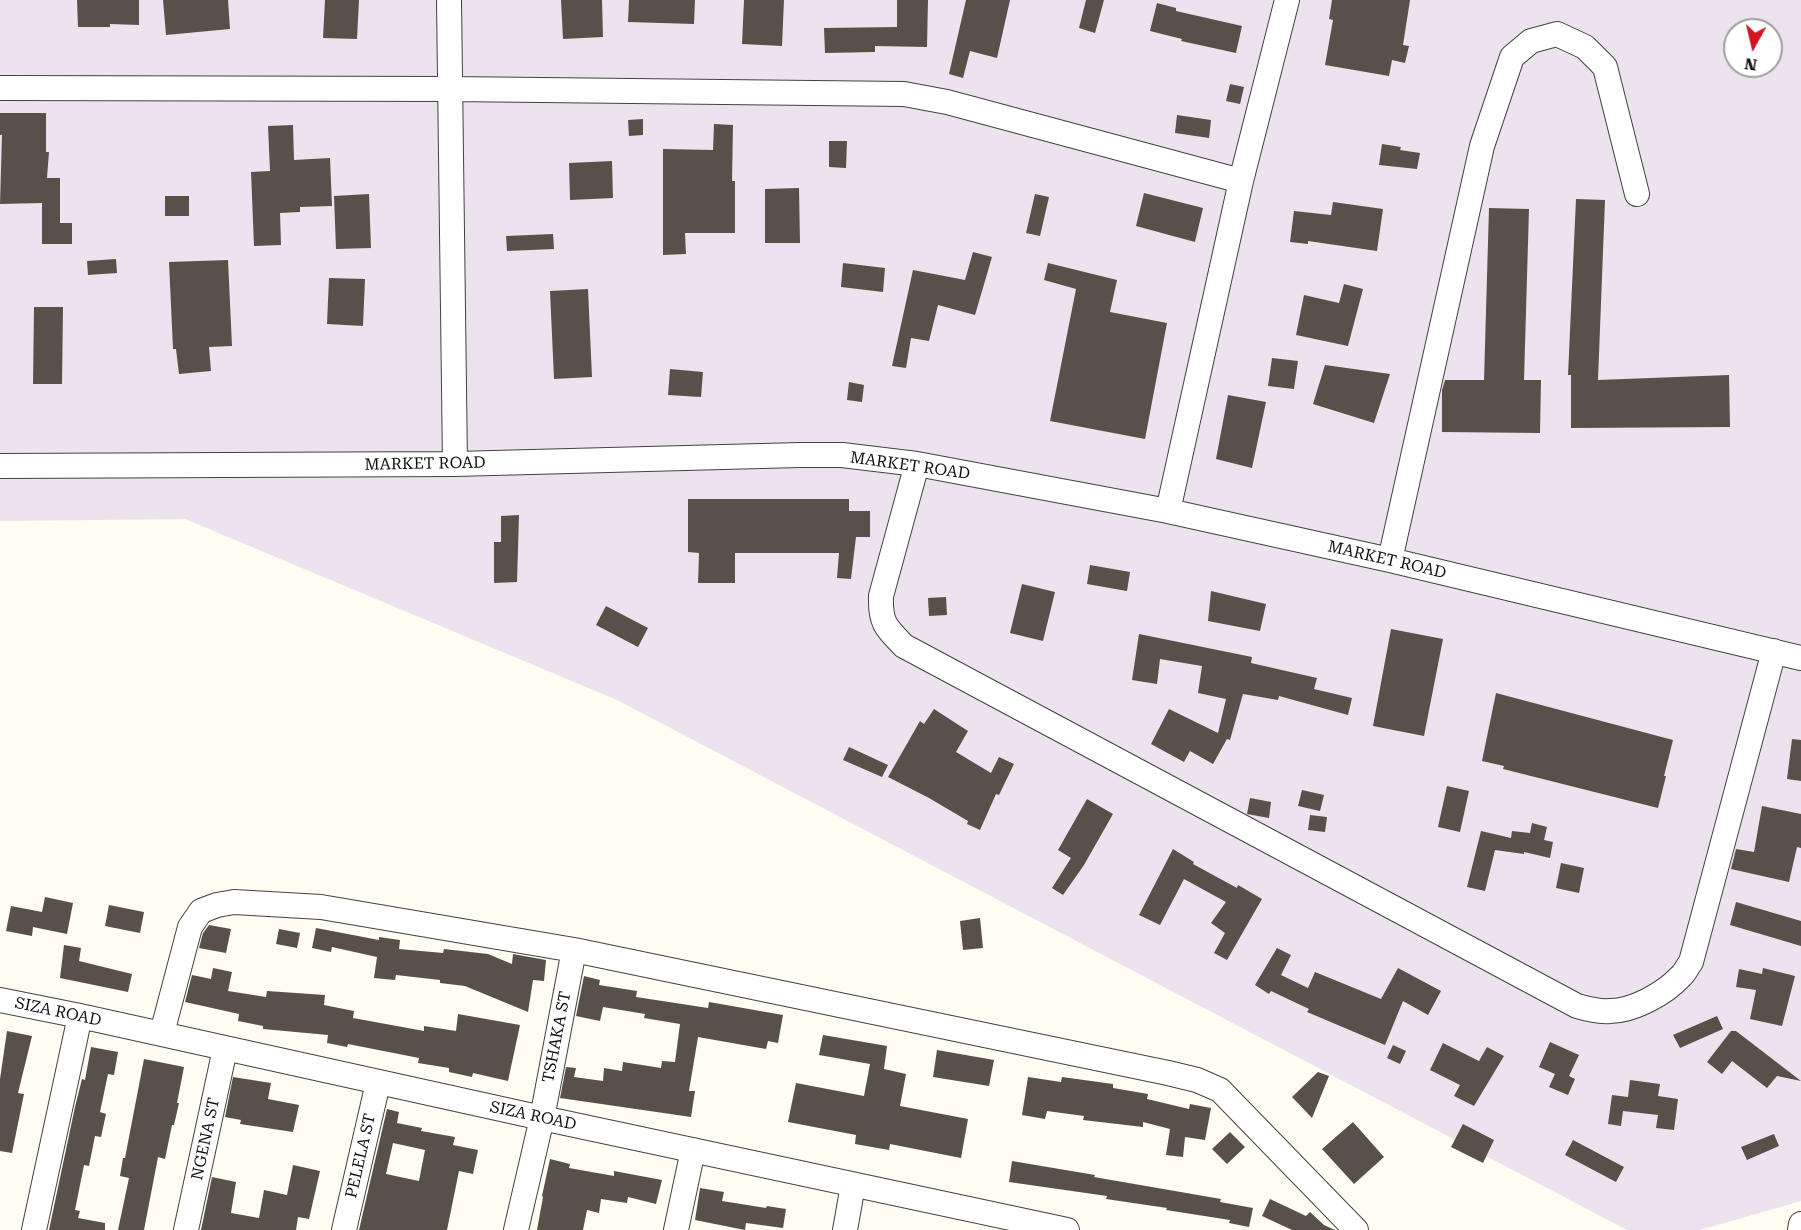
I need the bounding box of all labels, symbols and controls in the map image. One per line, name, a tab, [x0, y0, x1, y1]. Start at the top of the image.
north arrow	[1723, 18, 1783, 78]
text: N	[1743, 54, 1758, 75]
street label: MARKET ROAD	[849, 448, 971, 484]
street label: MARKET ROAD	[364, 453, 486, 475]
street label: MARKET ROAD	[1326, 537, 1448, 583]
street label: TSHAKA ST	[539, 990, 575, 1084]
street label: SIZA ROAD	[13, 993, 103, 1031]
street label: NGENA ST	[188, 1096, 224, 1182]
street label: SIZA ROAD	[488, 1097, 578, 1135]
street label: PELELA ST	[342, 1112, 380, 1200]

